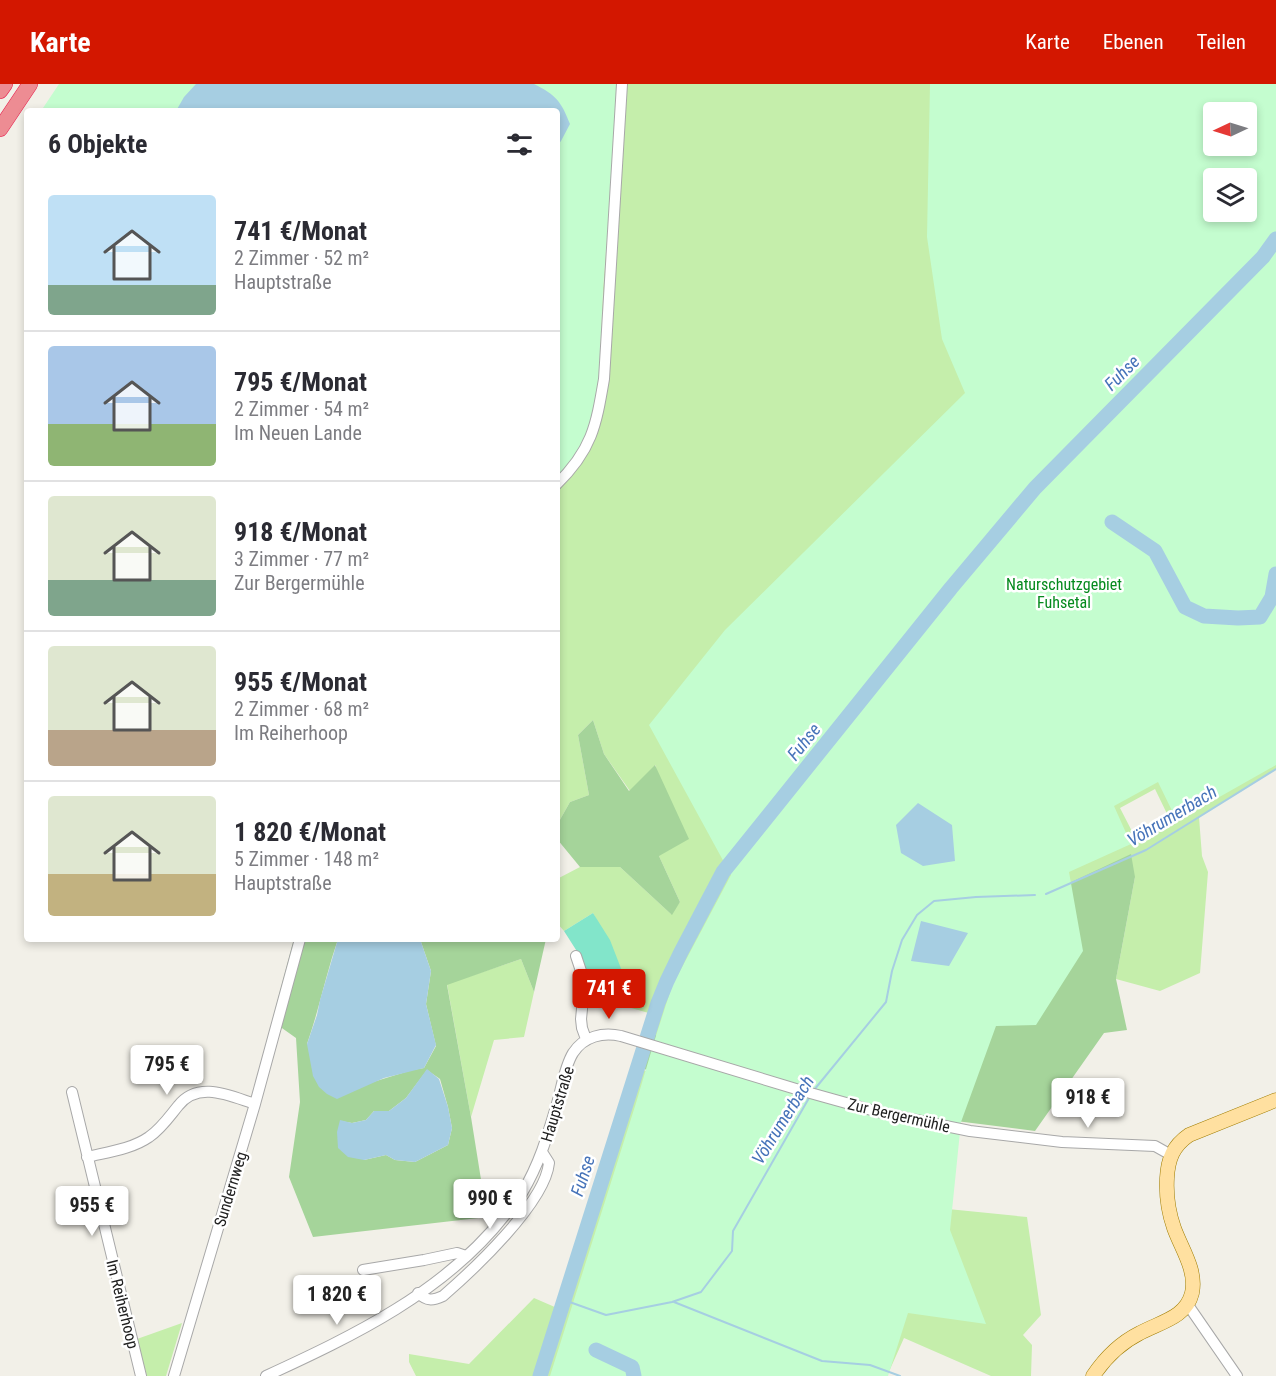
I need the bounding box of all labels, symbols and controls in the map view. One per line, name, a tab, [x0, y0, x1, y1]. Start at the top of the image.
text: Karte	[30, 26, 91, 59]
text: Karte	[1025, 30, 1070, 54]
text: Ebenen	[1103, 30, 1164, 54]
text: Teilen	[1197, 30, 1246, 54]
north arrow	[1203, 102, 1257, 156]
map controls	[1203, 102, 1257, 222]
icon: filters	[503, 128, 536, 161]
text: 6 Objekte	[48, 129, 147, 159]
button: layers	[1203, 168, 1257, 222]
text: 741 €/Monat	[234, 216, 367, 246]
icon: home	[96, 219, 168, 291]
text: 2 Zimmer · 52 m²	[234, 246, 369, 270]
text: Hauptstraße	[234, 270, 332, 294]
water label: Fuhse	[1100, 351, 1144, 395]
text: 795 €/Monat	[234, 367, 367, 397]
icon: home	[96, 370, 168, 442]
text: 2 Zimmer · 54 m²	[234, 397, 369, 421]
text: Im Neuen Lande	[234, 421, 362, 445]
text: 918 €/Monat	[234, 517, 367, 547]
icon: home	[96, 520, 168, 592]
text: 3 Zimmer · 77 m²	[234, 547, 369, 571]
text: Zur Bergermühle	[234, 571, 365, 595]
park label: Naturschutzgebiet Fuhsetal	[1006, 575, 1122, 612]
text: 955 €/Monat	[234, 667, 367, 697]
icon: home	[96, 670, 168, 742]
text: 2 Zimmer · 68 m²	[234, 697, 369, 721]
water label: Fuhse	[782, 719, 825, 764]
text: Im Reiherhoop	[234, 721, 348, 745]
water label: Vöhrumerbach	[1123, 781, 1220, 850]
text: 1 820 €/Monat	[234, 817, 386, 847]
icon: home	[96, 820, 168, 892]
text: 5 Zimmer · 148 m²	[234, 847, 379, 871]
text: Hauptstraße	[234, 871, 332, 895]
pin: 741 €	[567, 969, 651, 1020]
text: 741 €	[586, 976, 632, 1000]
pin: 795 €	[125, 1045, 209, 1096]
text: 795 €	[144, 1052, 190, 1076]
street label: Hauptstraße	[537, 1064, 578, 1144]
water label: Vöhrumerbach	[747, 1072, 818, 1168]
pin: 918 €	[1046, 1078, 1130, 1129]
text: 918 €	[1065, 1085, 1111, 1109]
street label: Zur Bergermühle	[846, 1094, 952, 1136]
street label: Sundernweg	[210, 1149, 251, 1229]
water label: Fuhse	[566, 1153, 599, 1199]
pin: 990 €	[448, 1179, 532, 1230]
pin: 955 €	[50, 1186, 134, 1237]
text: 990 €	[467, 1186, 513, 1210]
text: 955 €	[69, 1193, 115, 1217]
street label: Im Reiherhoop	[102, 1258, 143, 1351]
pin: 1 820 €	[282, 1275, 392, 1326]
text: 1 820 €	[307, 1282, 367, 1306]

